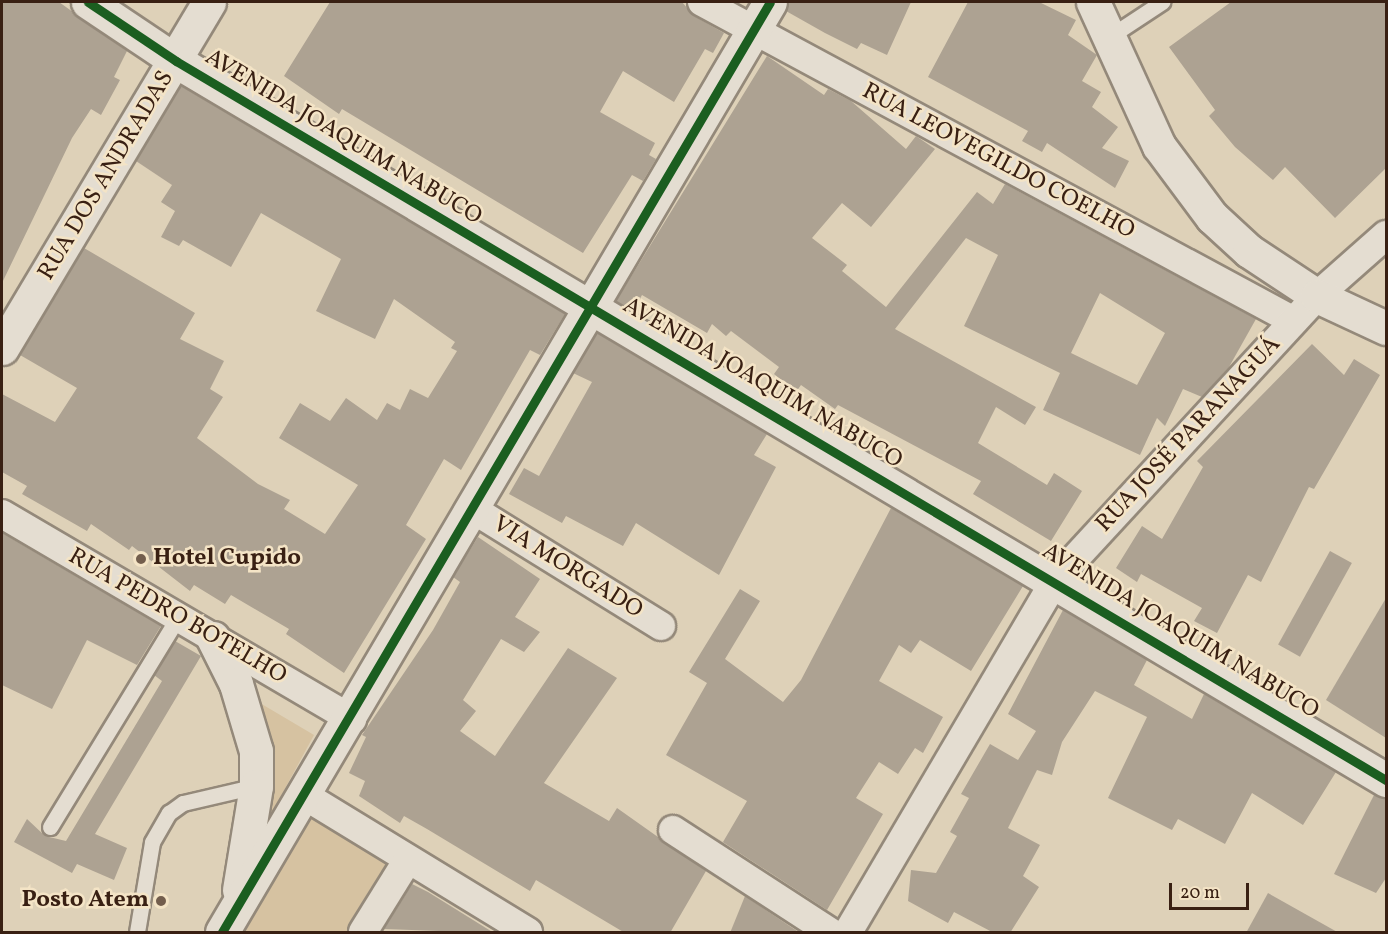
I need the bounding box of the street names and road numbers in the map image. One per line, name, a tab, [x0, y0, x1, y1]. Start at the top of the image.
street label: AVENIDA JOAQUIM NABUCO	[199, 44, 487, 232]
street label: RUA DOS ANDRADAS	[33, 66, 181, 286]
street label: RUA LEOVEGILDO COELHO	[857, 78, 1139, 246]
street label: AVENIDA JOAQUIM NABUCO	[617, 292, 907, 476]
street label: RUA JOSÉ PARANAGUÁ	[1091, 331, 1287, 539]
street label: VIA MORGADO	[487, 510, 647, 626]
street label: AVENIDA JOAQUIM NABUCO	[1036, 538, 1324, 726]
street label: RUA PEDRO BOTELHO	[63, 543, 291, 691]

